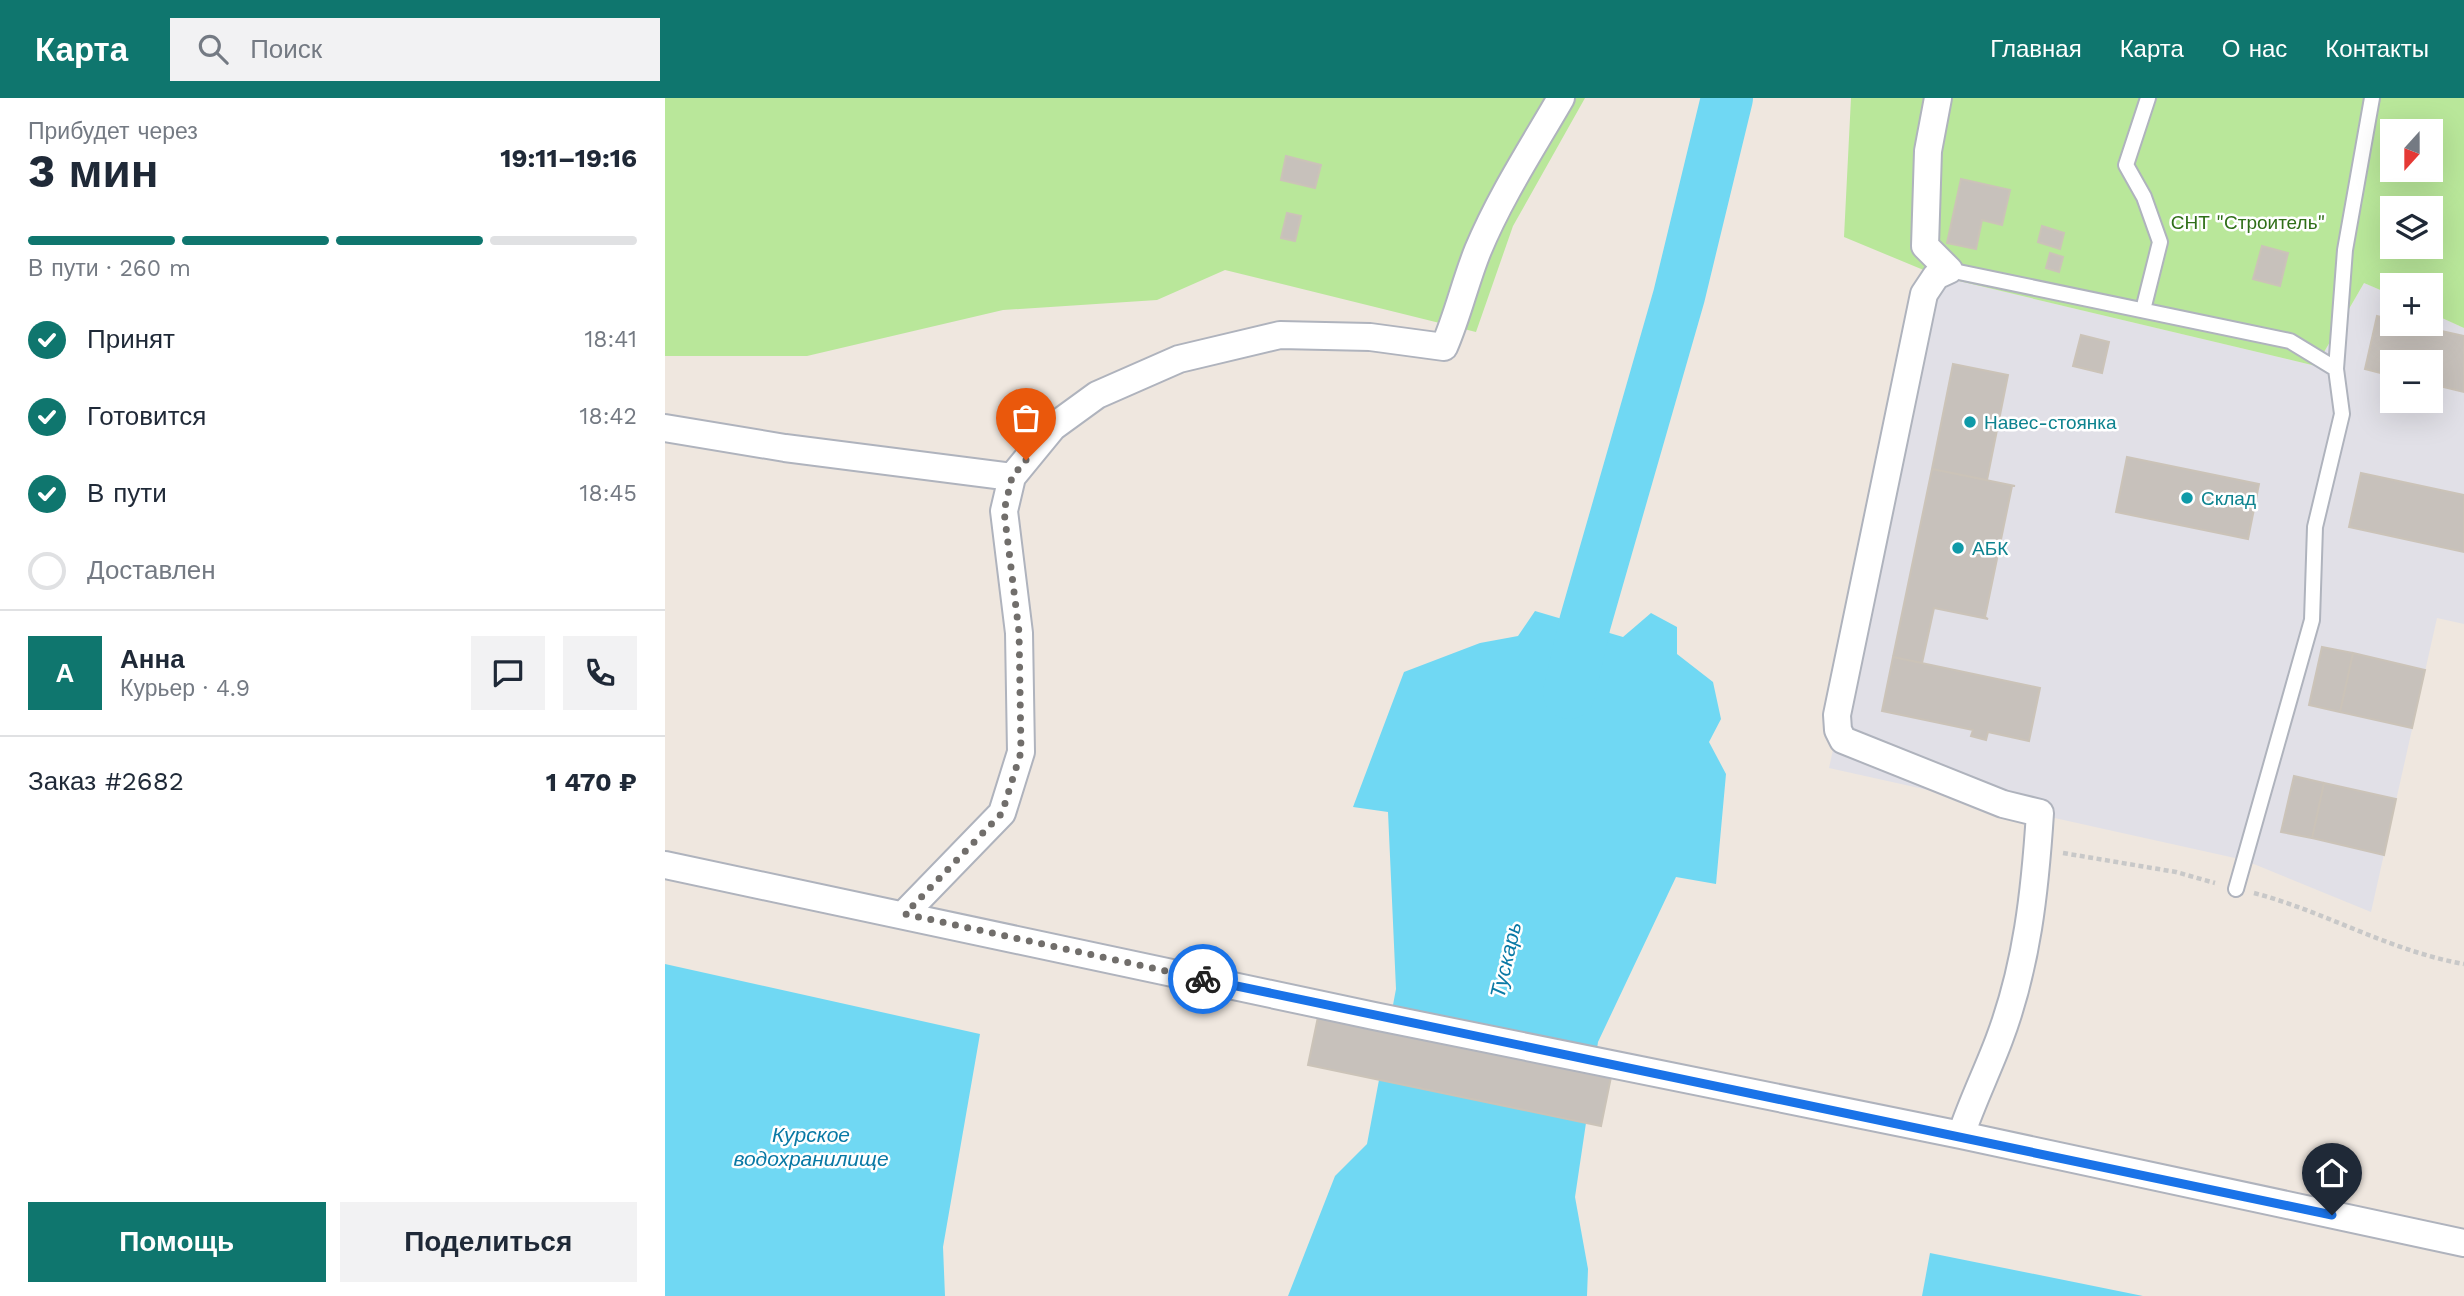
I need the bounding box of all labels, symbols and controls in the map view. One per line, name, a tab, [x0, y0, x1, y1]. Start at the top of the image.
search box	[170, 18, 660, 81]
text: Карта	[35, 30, 128, 69]
icon: search	[194, 30, 232, 68]
text: Поиск	[250, 34, 322, 64]
text: Главная	[1990, 35, 2082, 63]
text: Карта	[2120, 35, 2184, 63]
text: О нас	[2222, 35, 2287, 63]
text: Контакты	[2325, 35, 2429, 63]
text: Прибудет через	[28, 118, 198, 145]
north arrow	[2380, 119, 2443, 182]
map controls	[2380, 119, 2443, 413]
text: 19:11–19:16	[500, 143, 637, 173]
text: 3 мин	[28, 144, 159, 198]
button: layers	[2380, 196, 2443, 259]
park label: СНТ "Строитель"	[2171, 211, 2325, 234]
text: В пути · 260 m	[28, 255, 191, 282]
button: +	[2380, 273, 2443, 336]
icon: check	[28, 321, 66, 359]
text: Принят	[87, 324, 175, 354]
text: 18:41	[584, 326, 637, 353]
button: −	[2380, 350, 2443, 413]
pin	[996, 388, 1056, 460]
icon: check	[28, 398, 66, 436]
icon: bag	[1007, 399, 1045, 437]
text: Готовится	[87, 401, 206, 431]
text: 18:42	[580, 403, 637, 430]
place label: Навес-стоянка	[1984, 411, 2117, 434]
marker: Навес-стоянка	[1962, 414, 1978, 430]
icon: check	[28, 475, 66, 513]
text: В пути	[87, 478, 167, 508]
text: 18:45	[580, 480, 637, 507]
place label: Склад	[2201, 487, 2256, 510]
marker: Склад	[2179, 490, 2195, 506]
place label: АБК	[1972, 537, 2008, 560]
marker: АБК	[1950, 540, 1966, 556]
text: Доставлен	[87, 555, 216, 585]
button: chat	[471, 636, 545, 710]
button: phone	[563, 636, 637, 710]
text: Анна	[120, 644, 185, 674]
text: А	[56, 658, 74, 688]
text: Курьер · 4.9	[120, 675, 250, 702]
text: Заказ #2682	[28, 766, 184, 796]
text: 1 470 ₽	[546, 767, 637, 797]
water label: Тускарь	[1485, 919, 1526, 1000]
courier	[1168, 944, 1238, 1014]
icon: bike	[1184, 960, 1222, 998]
water label: Курское водохранилище	[733, 1122, 889, 1171]
pin	[2302, 1143, 2362, 1215]
icon: home	[2313, 1154, 2351, 1192]
button: Помощь	[28, 1202, 326, 1282]
button: Поделиться	[340, 1202, 637, 1282]

